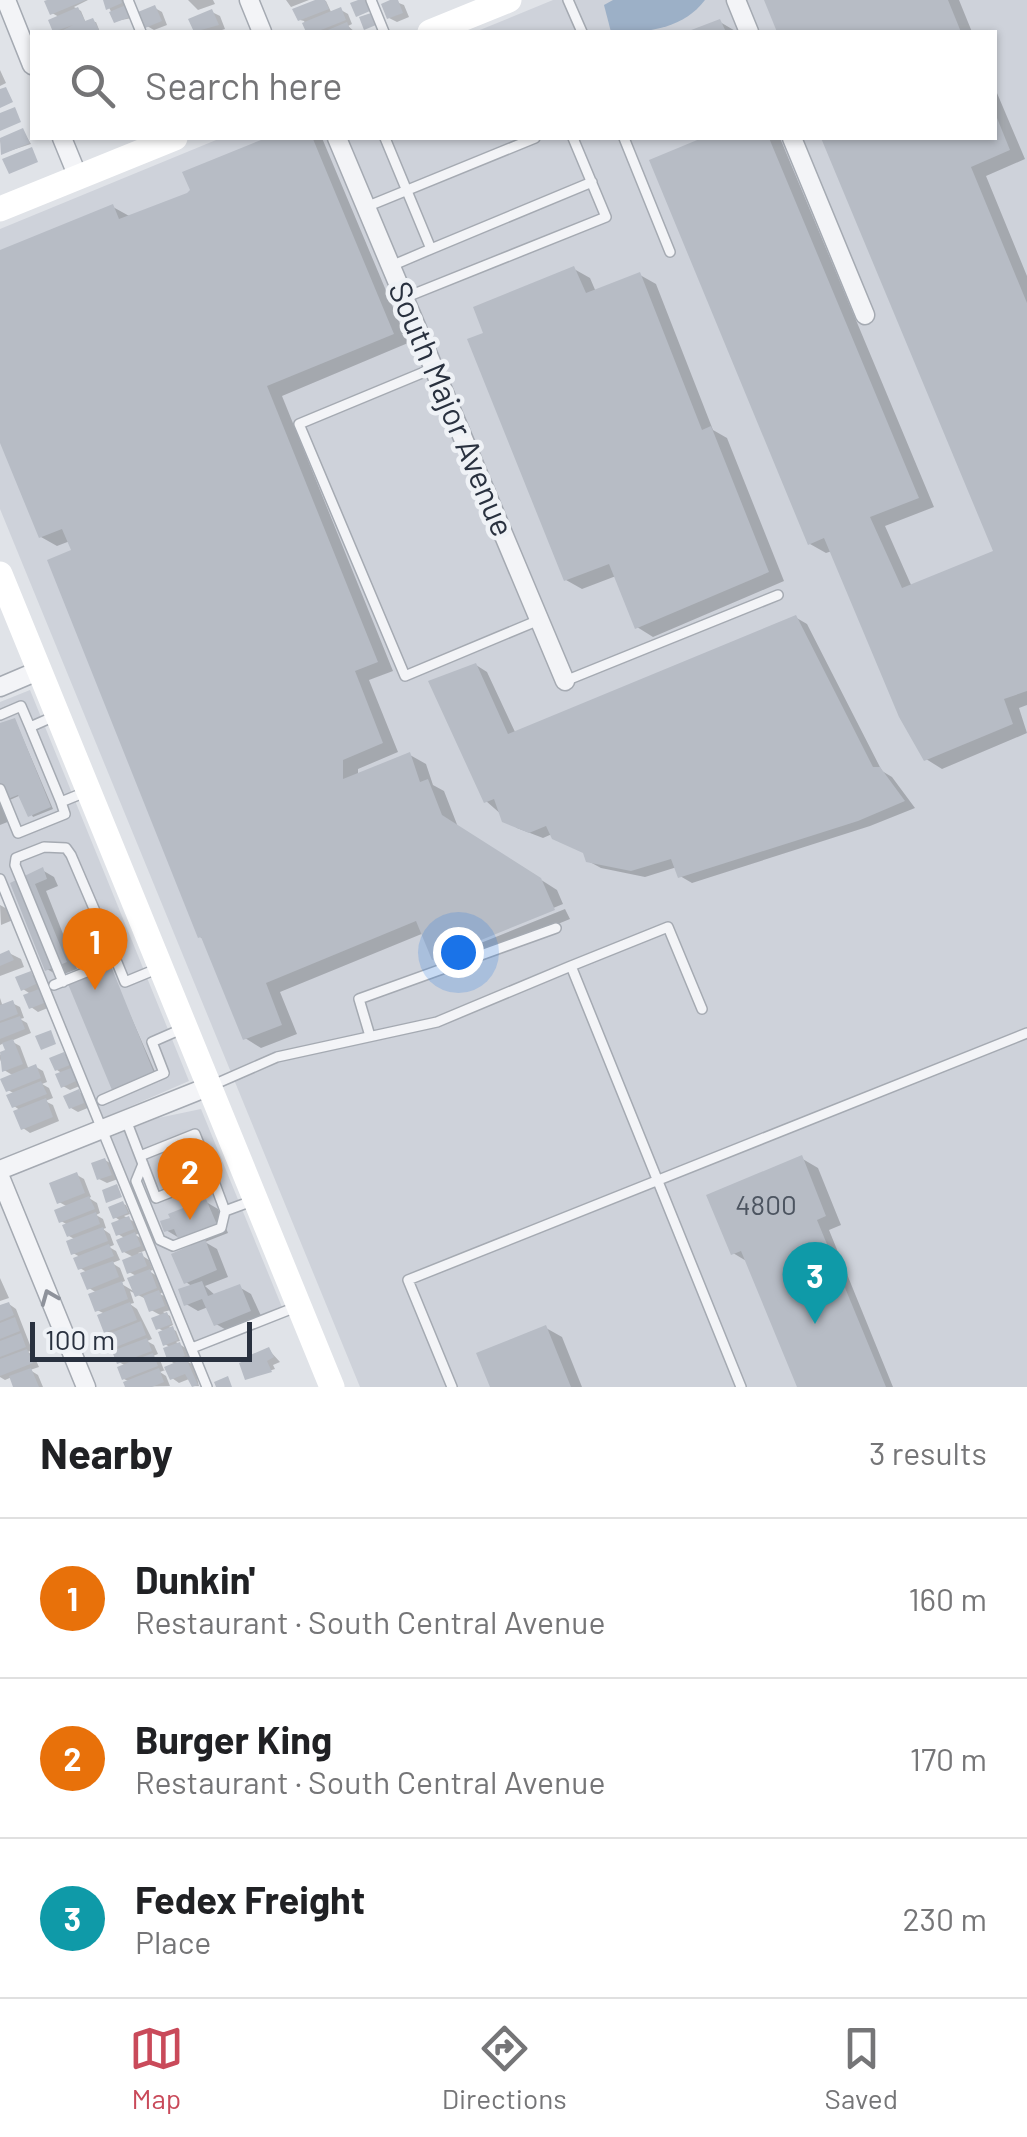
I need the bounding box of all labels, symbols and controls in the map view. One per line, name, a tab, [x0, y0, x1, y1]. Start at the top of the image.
search box	[30, 30, 997, 140]
icon: search	[65, 58, 120, 113]
text: Search here	[145, 62, 343, 108]
street label: South Major Avenue	[382, 275, 524, 541]
pin: 1	[62, 908, 128, 990]
your location	[433, 927, 484, 978]
pin: 2	[158, 1138, 222, 1220]
house number: 4800	[735, 1187, 797, 1221]
pin: 3	[782, 1242, 848, 1324]
one-way arrow	[41, 1289, 61, 1307]
scale bar	[30, 1317, 252, 1362]
text: 100 m	[45, 1322, 115, 1356]
text: Nearby	[40, 1427, 173, 1477]
text: 3 results	[869, 1433, 987, 1471]
text: Dunkin'	[135, 1556, 255, 1602]
text: 1	[67, 1579, 78, 1617]
text: 160 m	[908, 1579, 987, 1617]
text: Restaurant · South Central Avenue	[135, 1602, 605, 1640]
text: Burger King	[135, 1716, 332, 1762]
text: 2	[64, 1739, 81, 1777]
text: 170 m	[910, 1739, 987, 1777]
text: Restaurant · South Central Avenue	[135, 1762, 605, 1800]
text: Fedex Freight	[135, 1876, 365, 1922]
text: 3	[64, 1899, 81, 1937]
text: 230 m	[903, 1899, 987, 1937]
text: Place	[135, 1922, 211, 1960]
tab: Map	[129, 2021, 184, 2115]
tab: Directions	[442, 2021, 567, 2115]
tab: Saved	[825, 2021, 898, 2115]

